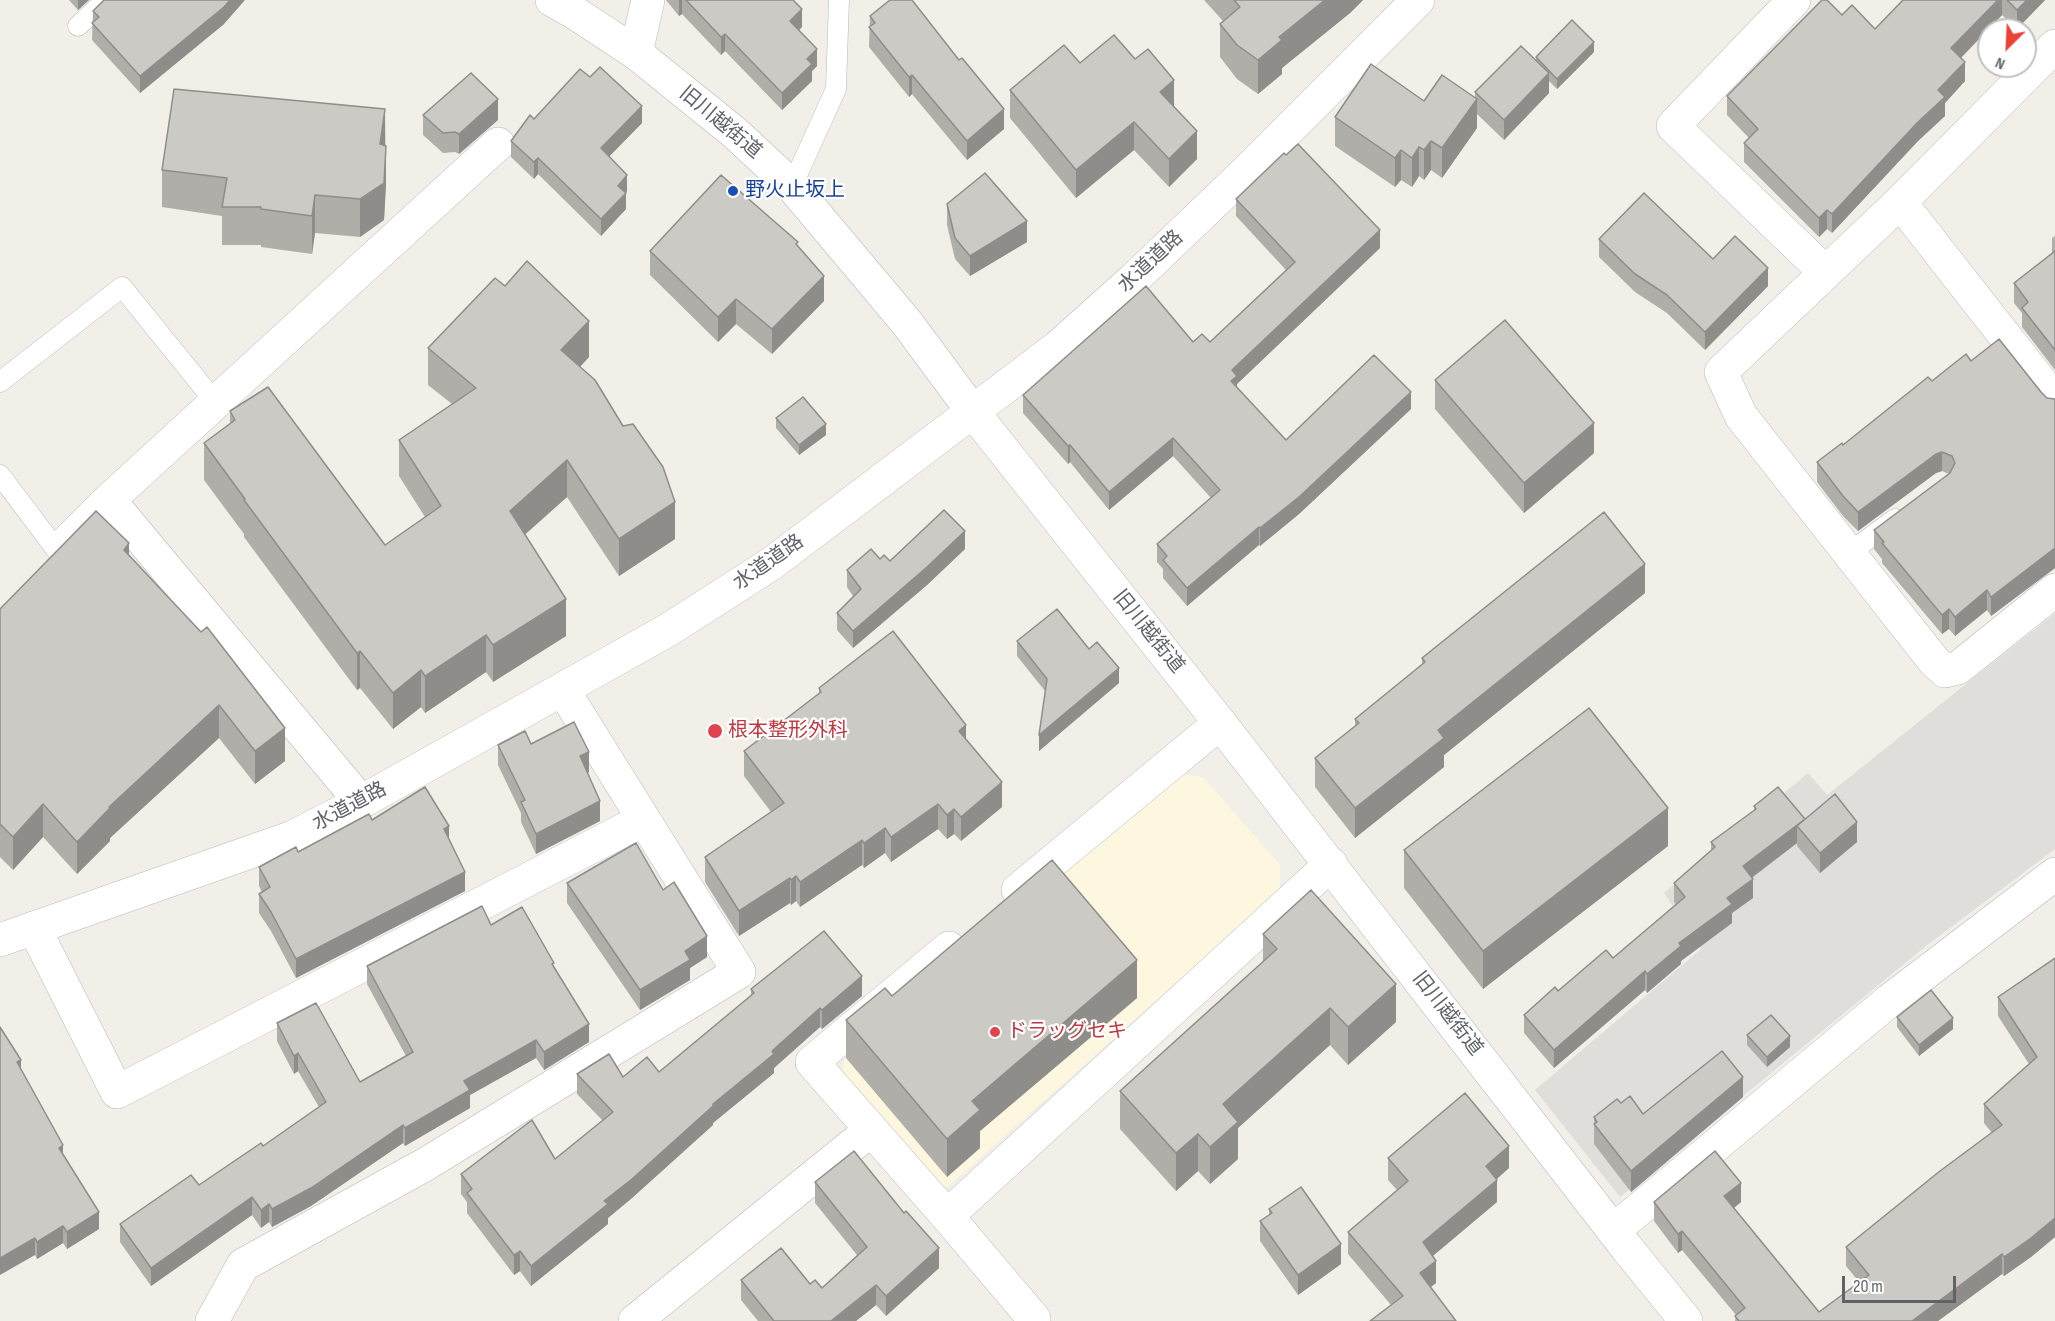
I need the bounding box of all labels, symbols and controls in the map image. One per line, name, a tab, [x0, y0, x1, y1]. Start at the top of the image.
north arrow	[1977, 18, 2037, 78]
text: N	[1993, 53, 2008, 73]
street label: 旧川越街道	[674, 82, 766, 164]
place label: 野火止坂上	[745, 179, 845, 203]
marker: 野火止坂上	[726, 184, 740, 198]
street label: 水道道路	[1114, 226, 1188, 298]
street label: 水道道路	[729, 530, 809, 596]
street label: 旧川越街道	[1107, 586, 1189, 678]
place label: 根本整形外科	[728, 719, 848, 743]
marker: 根本整形外科	[706, 722, 724, 740]
street label: 水道道路	[309, 778, 391, 836]
street label: 旧川越街道	[1407, 967, 1487, 1061]
place label: ドラッグセキ	[1007, 1020, 1127, 1044]
marker: ドラッグセキ	[988, 1025, 1002, 1039]
scale bar	[1845, 1264, 1959, 1302]
text: 20 m	[1853, 1276, 1883, 1297]

